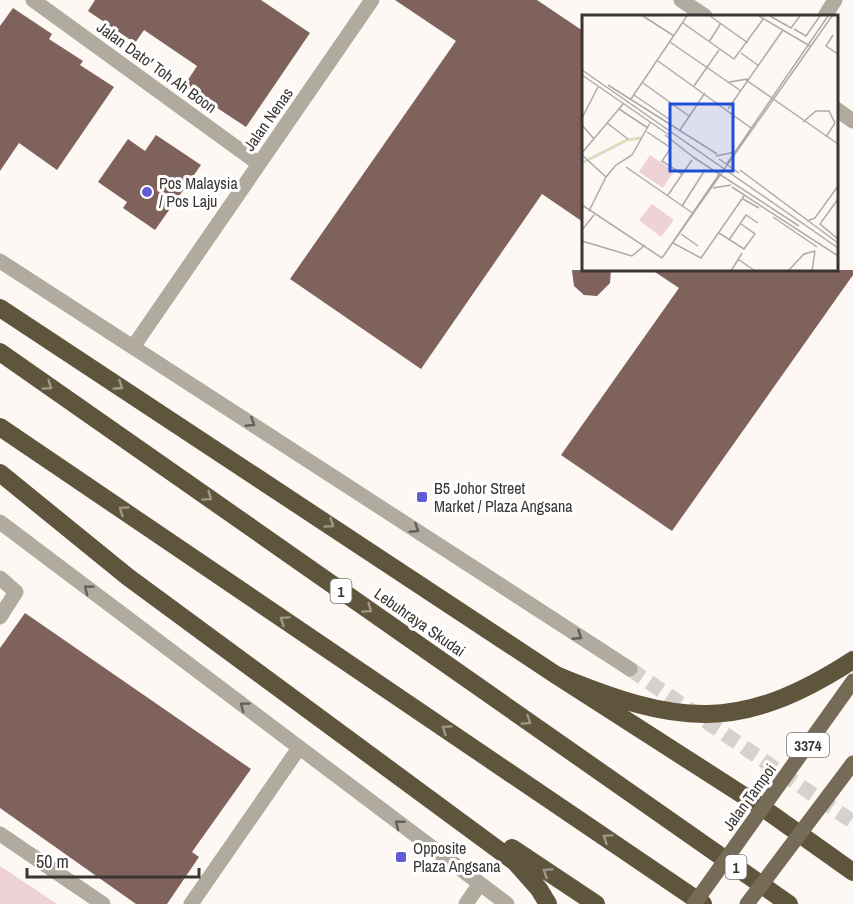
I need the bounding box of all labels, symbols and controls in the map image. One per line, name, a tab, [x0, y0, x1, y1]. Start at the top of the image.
inset map	[582, 15, 838, 272]
street label: Jalan Dato' Toh Ah Boon	[93, 16, 221, 118]
street label: Jalan Nenas	[238, 83, 298, 155]
place label: Pos Malaysia / Pos Laju	[159, 172, 238, 212]
marker: Pos Malaysia / Pos Laju	[140, 185, 154, 199]
one-way arrow	[113, 378, 124, 389]
one-way arrow	[41, 379, 52, 390]
one-way arrow	[244, 416, 255, 427]
place label: B5 Johor Street Market / Plaza Angsana	[434, 477, 573, 517]
one-way arrow	[201, 490, 212, 501]
marker: B5 Johor Street Market / Plaza Angsana	[415, 490, 429, 504]
one-way arrow	[118, 507, 129, 518]
one-way arrow	[323, 517, 334, 528]
one-way arrow	[409, 522, 419, 534]
road number: 1	[330, 579, 352, 603]
street label: Lebuhraya Skudai	[370, 582, 470, 662]
one-way arrow	[84, 585, 95, 596]
one-way arrow	[361, 602, 372, 613]
one-way arrow	[280, 616, 291, 627]
one-way arrow	[572, 628, 583, 639]
one-way arrow	[240, 702, 251, 713]
one-way arrow	[521, 714, 532, 725]
one-way arrow	[442, 725, 453, 736]
road number: 3374	[787, 733, 829, 757]
street label: Jalan Tampoi	[717, 759, 781, 835]
one-way arrow	[395, 821, 406, 832]
one-way arrow	[603, 834, 614, 845]
place label: Opposite Plaza Angsana	[413, 837, 501, 877]
scale bar	[27, 841, 200, 879]
text: 50 m	[36, 849, 69, 874]
marker: Opposite Plaza Angsana	[394, 850, 408, 864]
road number: 1	[726, 855, 746, 879]
one-way arrow	[543, 867, 553, 879]

